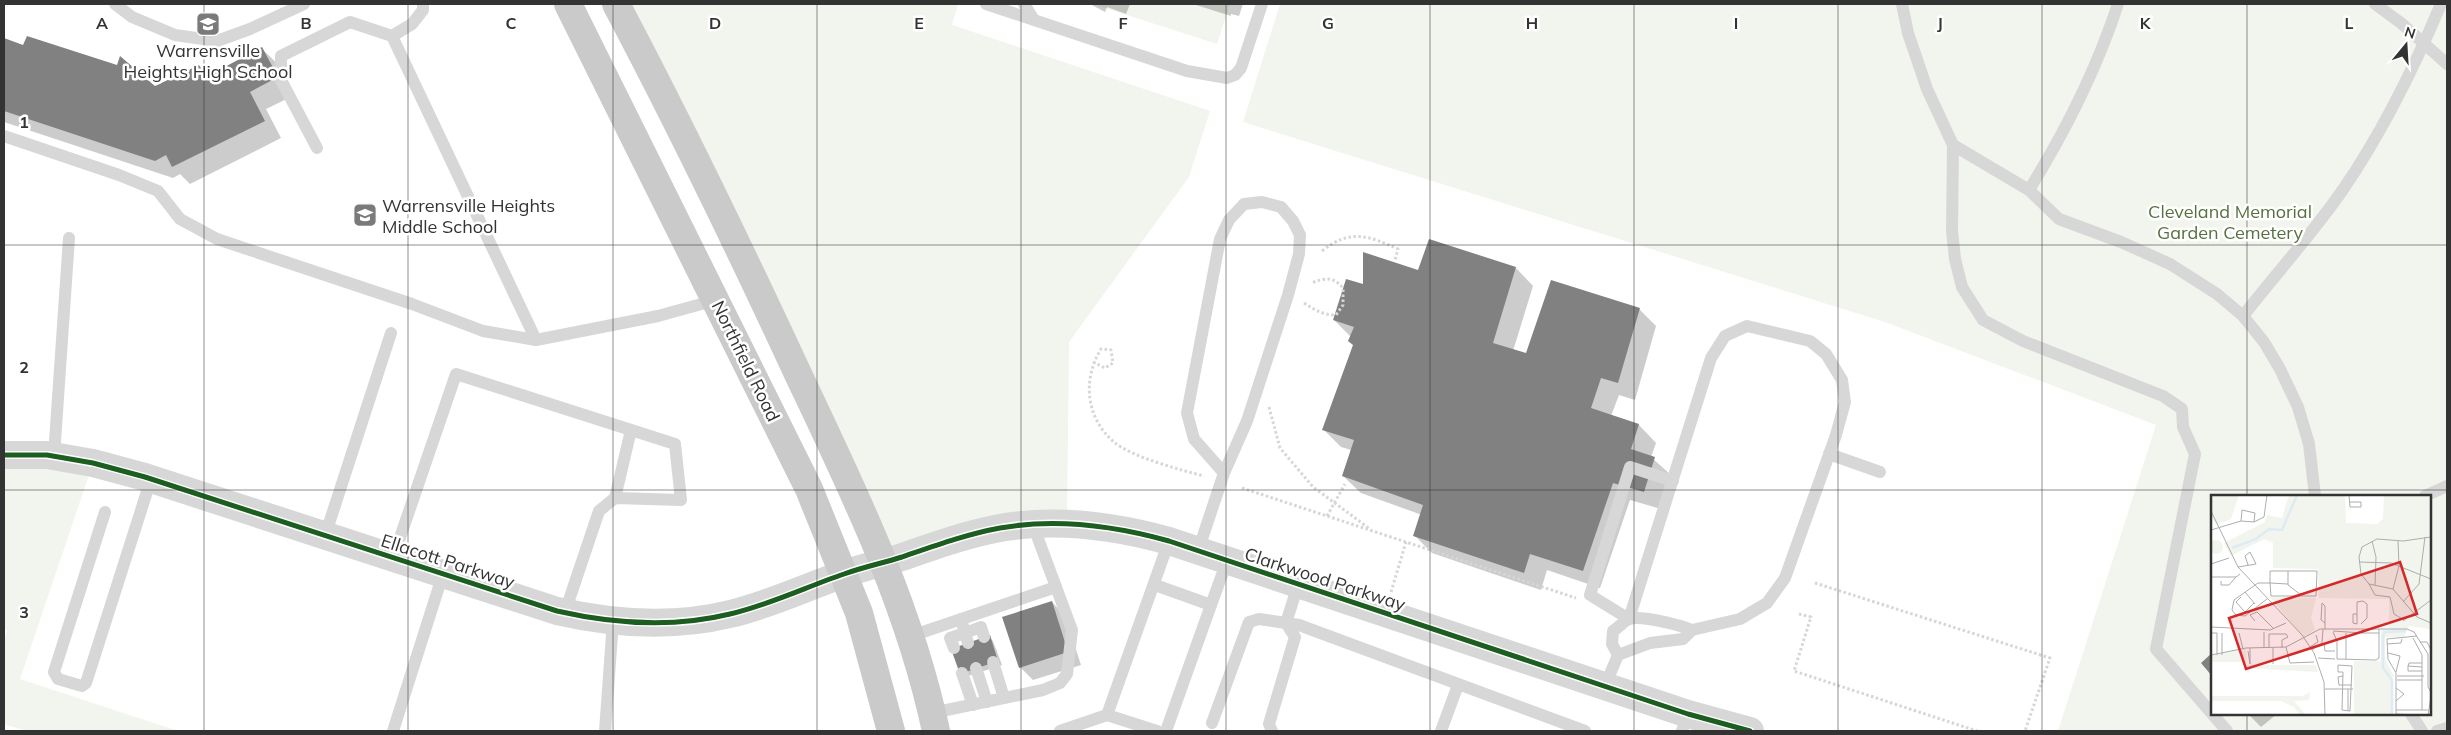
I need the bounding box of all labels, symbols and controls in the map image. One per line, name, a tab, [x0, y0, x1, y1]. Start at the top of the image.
school or university icon: Warrensville Heights High School	[195, 11, 221, 37]
text: A	[96, 13, 108, 33]
text: B	[300, 13, 312, 33]
text: C	[506, 13, 517, 33]
text: D	[709, 13, 721, 33]
text: E	[914, 13, 924, 33]
text: F	[1118, 13, 1128, 33]
text: G	[1322, 13, 1334, 33]
text: H	[1526, 13, 1538, 33]
text: I	[1734, 13, 1738, 33]
text: J	[1937, 13, 1943, 33]
text: K	[2140, 13, 2152, 33]
text: L	[2345, 13, 2354, 33]
north arrow	[2381, 20, 2431, 70]
text: N	[2402, 22, 2418, 43]
place label: Warrensville Heights High School	[124, 39, 292, 83]
text: 1	[19, 112, 29, 132]
place label: Warrensville Heights Middle School	[382, 194, 555, 238]
park label: Cleveland Memorial Garden Cemetery	[2148, 200, 2312, 244]
school or university icon: Warrensville Heights Middle School	[352, 202, 378, 228]
street label: Northfield Road	[707, 297, 785, 425]
text: 2	[19, 357, 29, 377]
inset map	[2211, 495, 2431, 715]
street label: Ellacott Parkway	[378, 529, 518, 594]
street label: Clarkwood Parkway	[1242, 542, 1409, 616]
text: 3	[19, 602, 29, 622]

